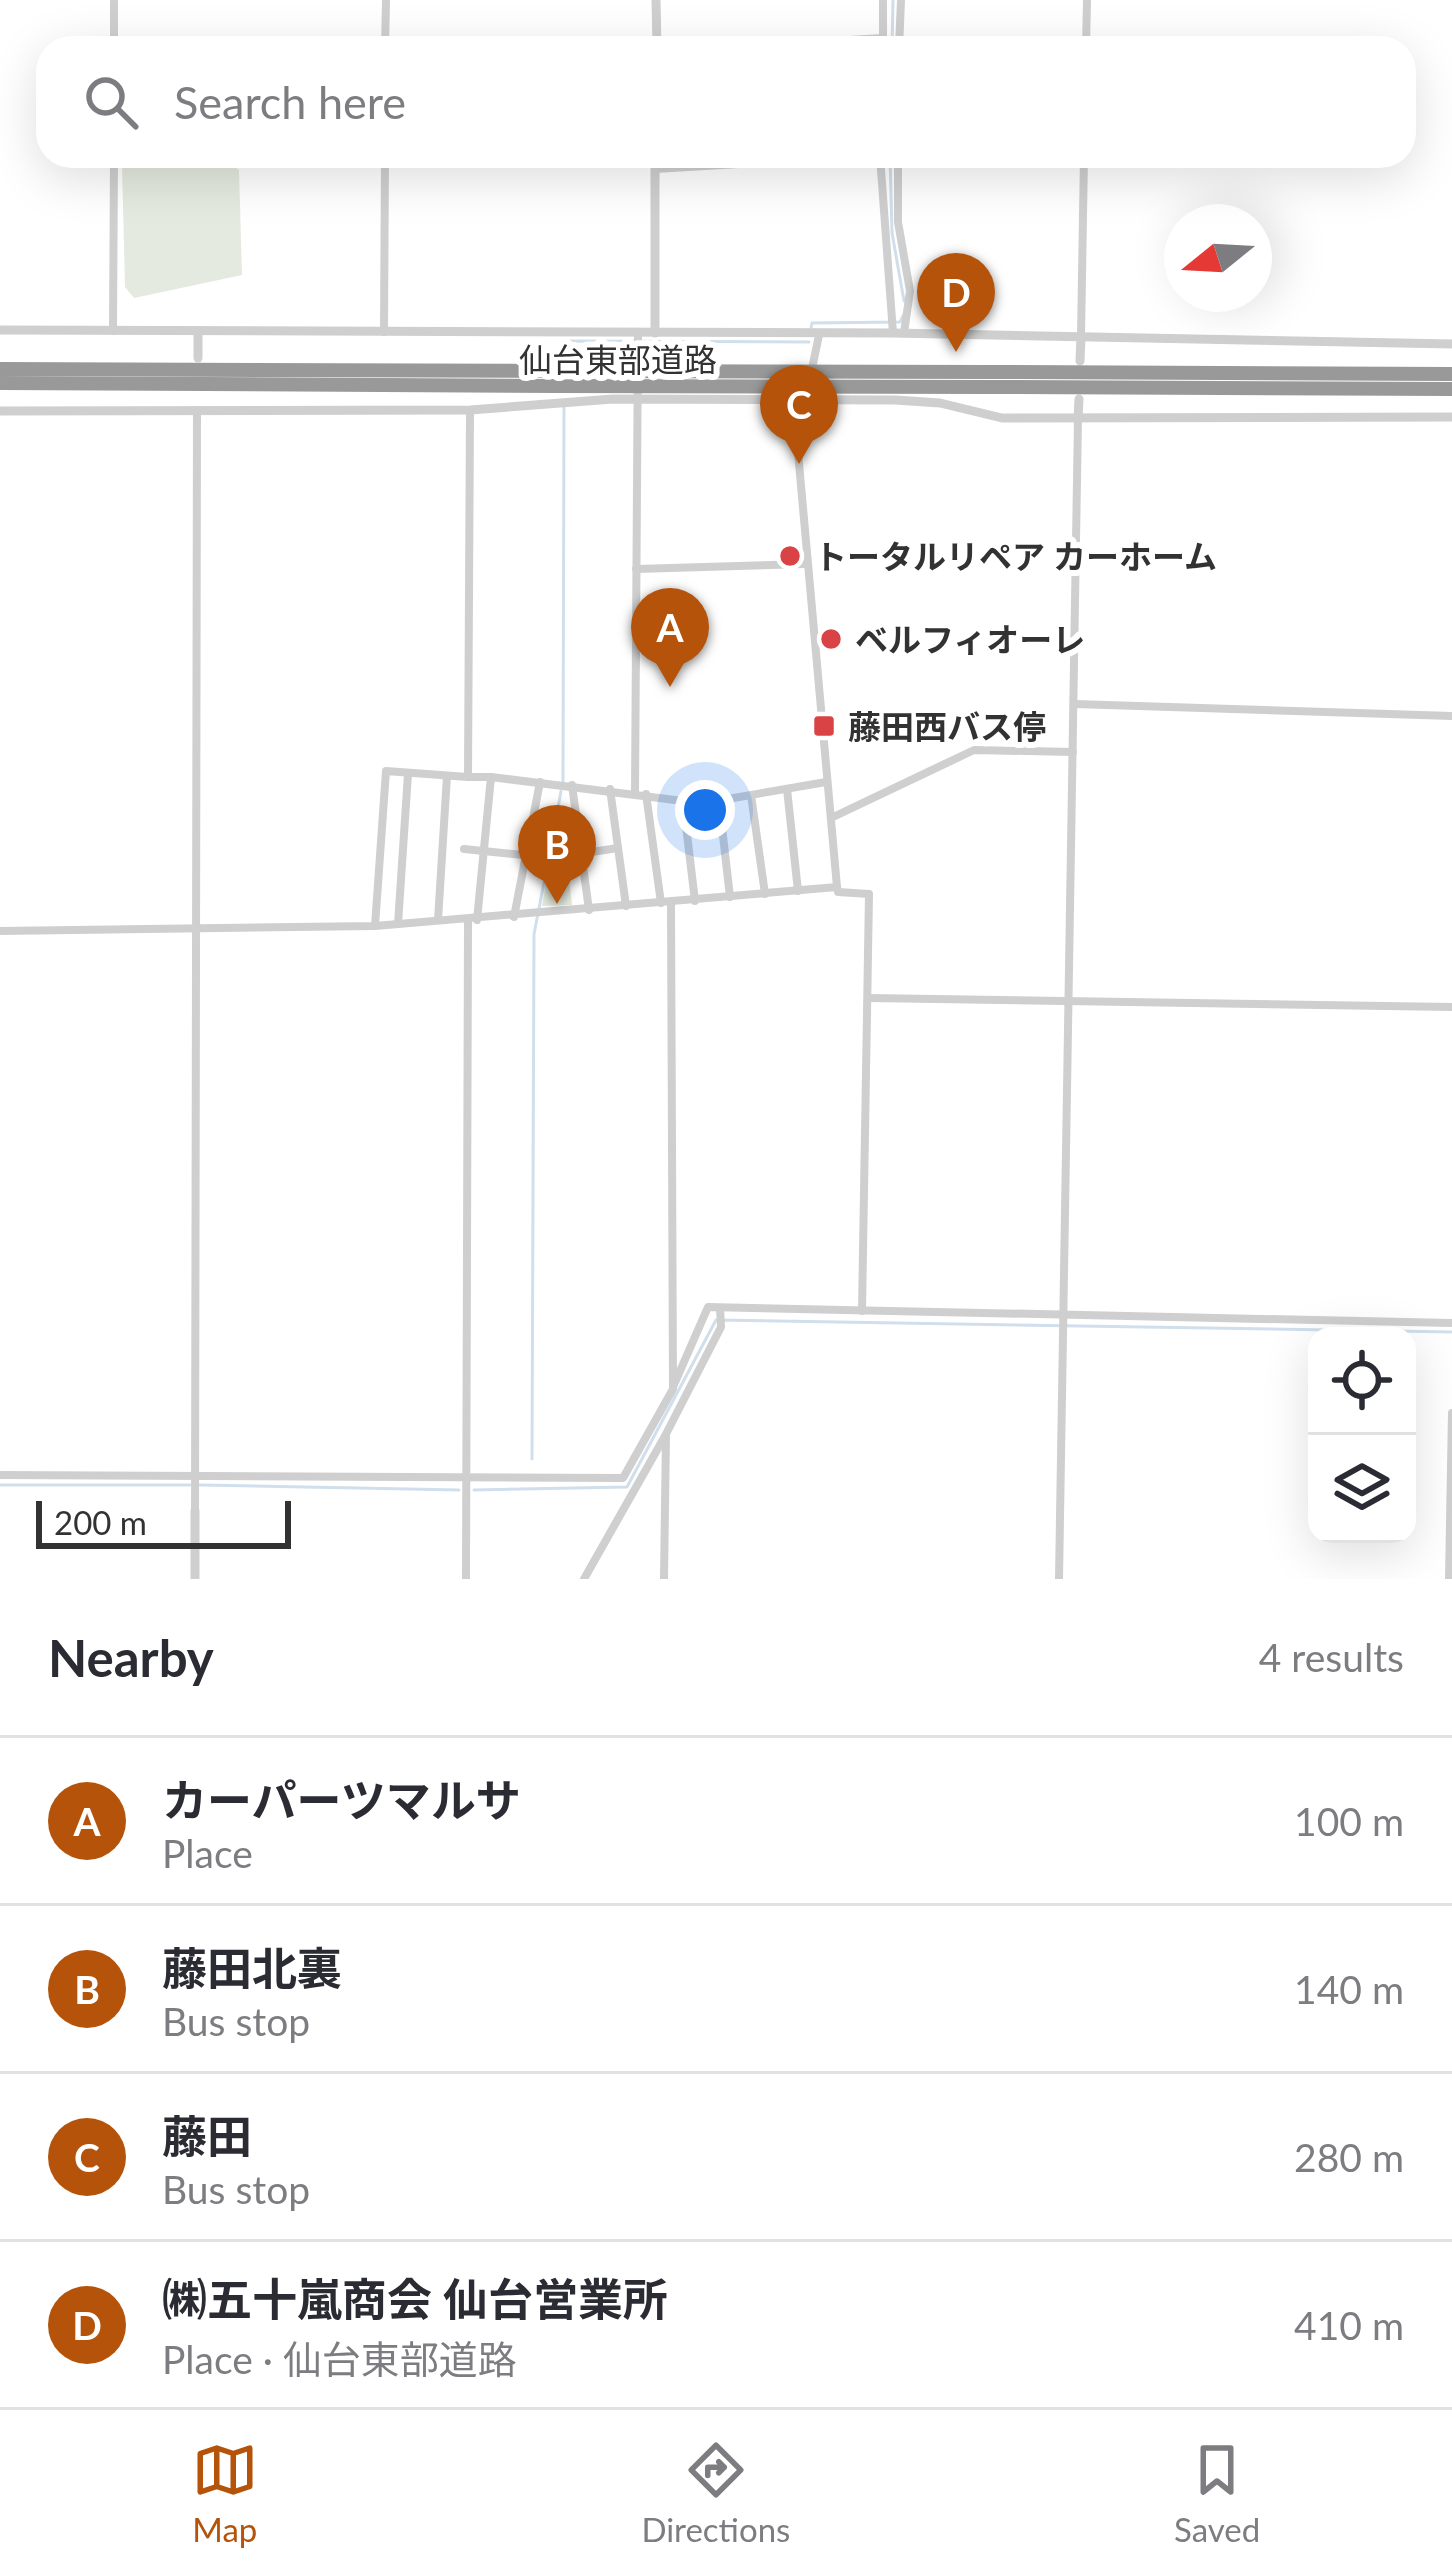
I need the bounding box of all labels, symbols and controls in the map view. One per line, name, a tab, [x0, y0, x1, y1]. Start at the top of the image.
search box	[36, 36, 1416, 168]
icon: search	[78, 69, 144, 135]
text: Search here	[174, 75, 406, 129]
north arrow	[1164, 204, 1272, 312]
pin: D	[917, 253, 995, 352]
street label: 仙台東部道路	[519, 339, 717, 379]
pin: C	[760, 365, 838, 464]
place label: トータルリペア カーホーム	[814, 536, 1217, 576]
marker: トータルリペア カーホーム	[777, 543, 803, 569]
pin: A	[631, 588, 709, 687]
place label: ベルフィオーレ	[855, 619, 1085, 659]
marker: ベルフィオーレ	[818, 626, 844, 652]
place label: 藤田西バス停	[848, 706, 1046, 746]
marker: 藤田西バス停	[811, 713, 837, 739]
your location	[675, 780, 735, 840]
pin: B	[518, 805, 596, 904]
map controls	[1308, 1327, 1416, 1543]
button: locate	[1308, 1327, 1416, 1435]
button: layers	[1308, 1435, 1416, 1543]
scale bar	[36, 1495, 291, 1548]
text: 200 m	[54, 1502, 147, 1542]
text: Nearby	[48, 1627, 214, 1688]
text: 4 results	[1259, 1634, 1404, 1680]
text: カーパーツマルサ	[162, 1773, 521, 1827]
text: A	[73, 1798, 101, 1844]
text: 100 m	[1294, 1798, 1404, 1844]
text: Place	[162, 1830, 253, 1876]
text: 藤田北裏	[162, 1941, 342, 1995]
text: B	[74, 1966, 100, 2012]
text: 140 m	[1294, 1966, 1404, 2012]
text: Bus stop	[162, 1998, 310, 2044]
text: 藤田	[162, 2109, 252, 2163]
text: C	[74, 2134, 100, 2180]
text: 280 m	[1294, 2134, 1404, 2180]
text: Bus stop	[162, 2166, 310, 2212]
text: ㈱五十嵐商会 仙台営業所	[162, 2272, 668, 2326]
text: D	[72, 2302, 102, 2348]
text: 410 m	[1294, 2302, 1404, 2348]
text: Place · 仙台東部道路	[162, 2336, 517, 2382]
tab: Map	[192, 2437, 258, 2549]
tab: Directions	[641, 2437, 790, 2549]
tab: Saved	[1174, 2437, 1260, 2549]

